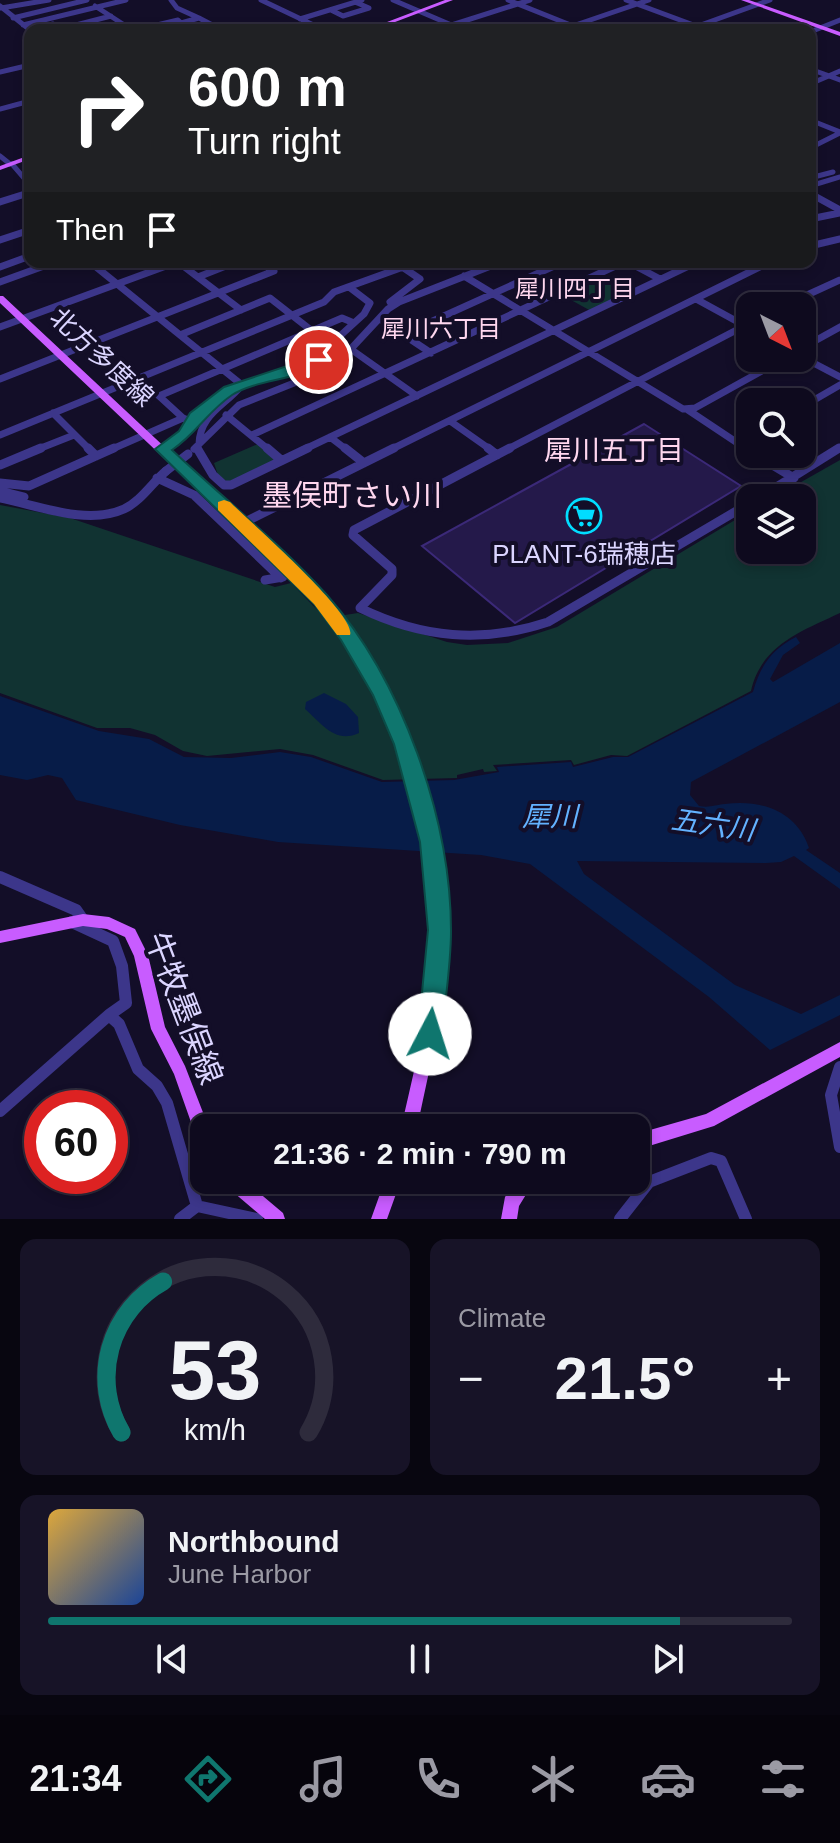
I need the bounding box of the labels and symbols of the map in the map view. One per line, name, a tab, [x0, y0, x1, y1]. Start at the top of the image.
district label: 犀川四丁目	[515, 275, 635, 302]
north arrow	[736, 292, 816, 372]
street label: 北方多度線	[44, 302, 160, 412]
district label: 犀川六丁目	[381, 315, 501, 342]
pin	[285, 326, 353, 394]
district label: 犀川五丁目	[544, 435, 684, 466]
district label: 墨俣町さい川	[262, 479, 442, 512]
supermarket icon: PLANT-6瑞穂店	[565, 497, 603, 535]
place label: PLANT-6瑞穂店	[492, 539, 676, 569]
water label: 犀川	[522, 801, 581, 832]
water label: 五六川	[669, 804, 760, 847]
street label: 牛牧墨俣線	[139, 927, 229, 1089]
position arrow	[388, 992, 472, 1076]
speed limit sign: 60	[24, 1090, 128, 1194]

